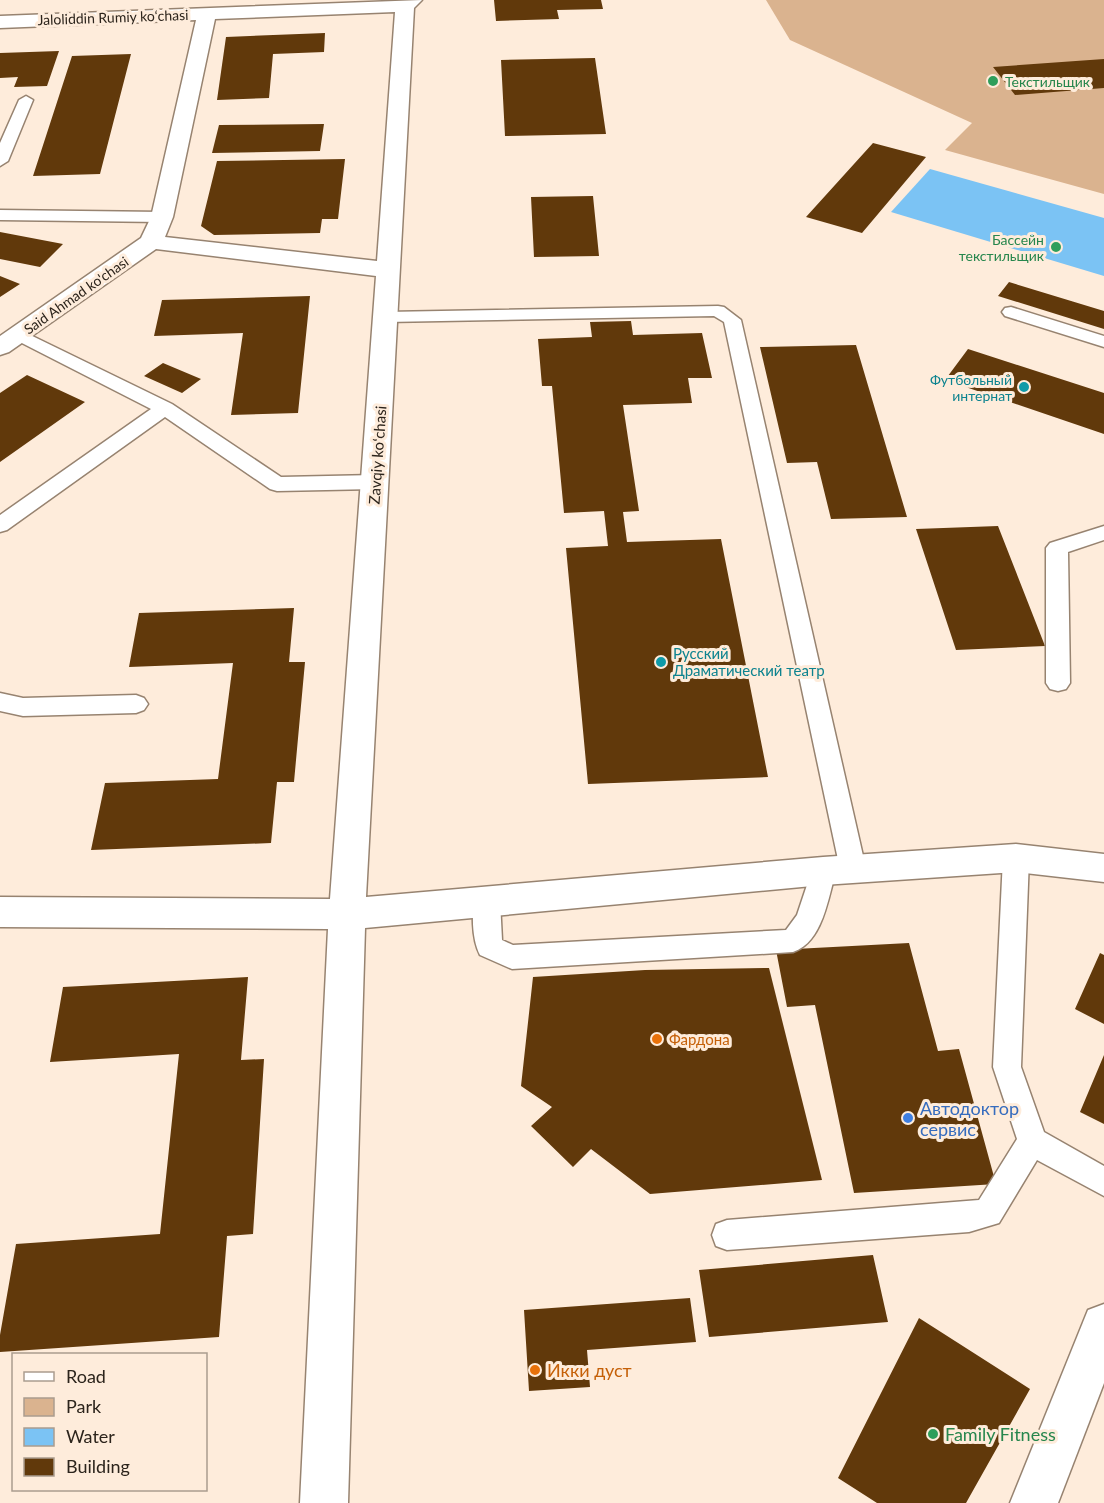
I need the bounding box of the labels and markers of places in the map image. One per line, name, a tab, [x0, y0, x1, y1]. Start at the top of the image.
place label: Текстильщик	[1005, 73, 1091, 90]
marker: Текстильщик	[986, 74, 1000, 88]
place label: Бассейн текстильщик	[959, 231, 1045, 264]
marker: Бассейн текстильщик	[1049, 240, 1063, 254]
place label: Футбольный интернат	[930, 371, 1012, 404]
marker: Футбольный интернат	[1017, 380, 1031, 394]
place label: Русский Драматический театр	[673, 644, 825, 679]
marker: Русский Драматический театр	[654, 655, 668, 669]
place label: Фардона	[669, 1030, 730, 1048]
marker: Фардона	[650, 1032, 664, 1046]
place label: Автодоктор сервис	[920, 1097, 1019, 1140]
marker: Автодоктор сервис	[901, 1111, 915, 1125]
place label: Икки дуст	[547, 1359, 632, 1381]
marker: Икки дуст	[528, 1363, 542, 1377]
place label: Family Fitness	[945, 1423, 1056, 1445]
marker: Family Fitness	[926, 1427, 940, 1441]

